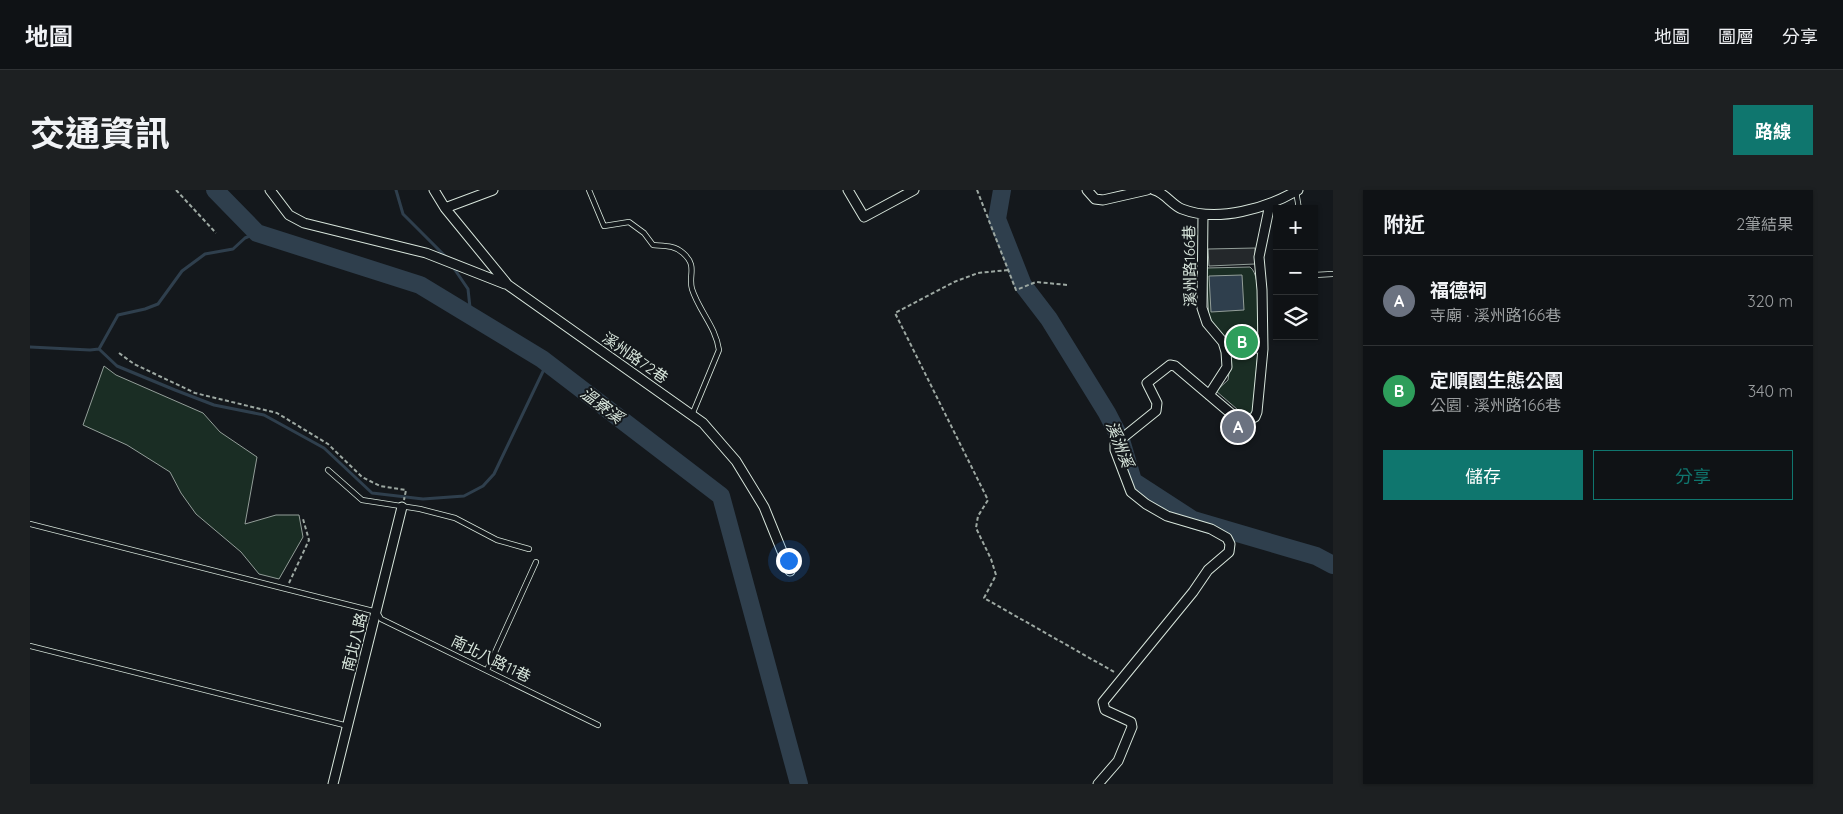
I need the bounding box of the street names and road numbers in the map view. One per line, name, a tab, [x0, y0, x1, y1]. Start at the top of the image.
street label: 溪州路166巷	[1179, 225, 1200, 307]
street label: 溪州路72巷	[599, 328, 672, 387]
street label: 南北八路	[338, 610, 371, 673]
street label: 南北八路11巷	[448, 631, 534, 686]

